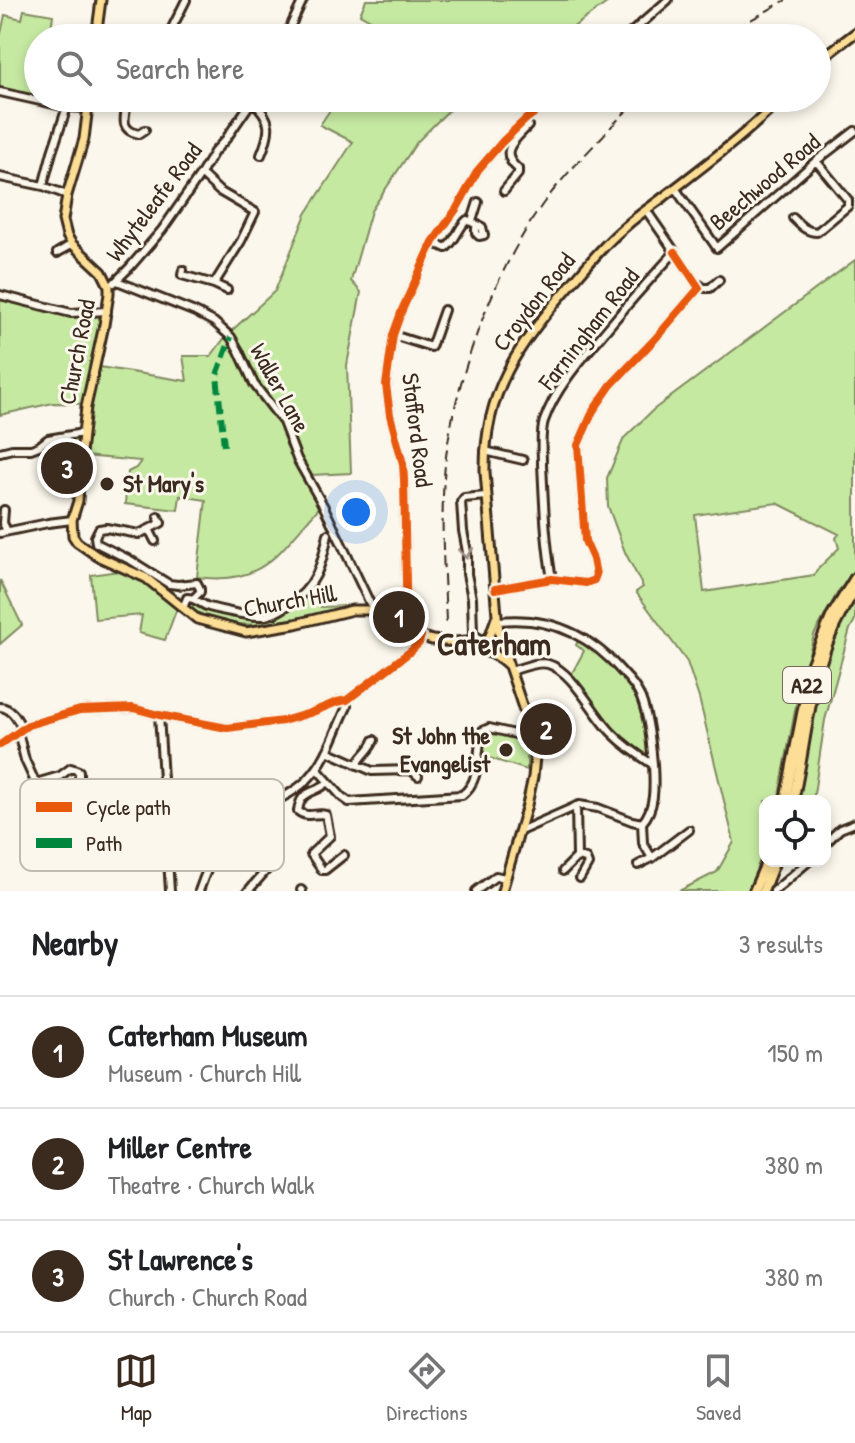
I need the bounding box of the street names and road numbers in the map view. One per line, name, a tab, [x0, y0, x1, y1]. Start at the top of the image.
street label: Beechwood Road	[702, 125, 826, 237]
street label: Whyteleafe Road	[98, 135, 208, 267]
street label: Croydon Road	[485, 245, 582, 357]
street label: Farningham Road	[530, 261, 646, 397]
street label: Church Road	[50, 297, 102, 407]
street label: Waller Lane	[243, 337, 319, 438]
street label: Stafford Road	[395, 371, 441, 489]
street label: Church Hill	[241, 576, 340, 624]
road number: A22	[783, 667, 831, 703]

